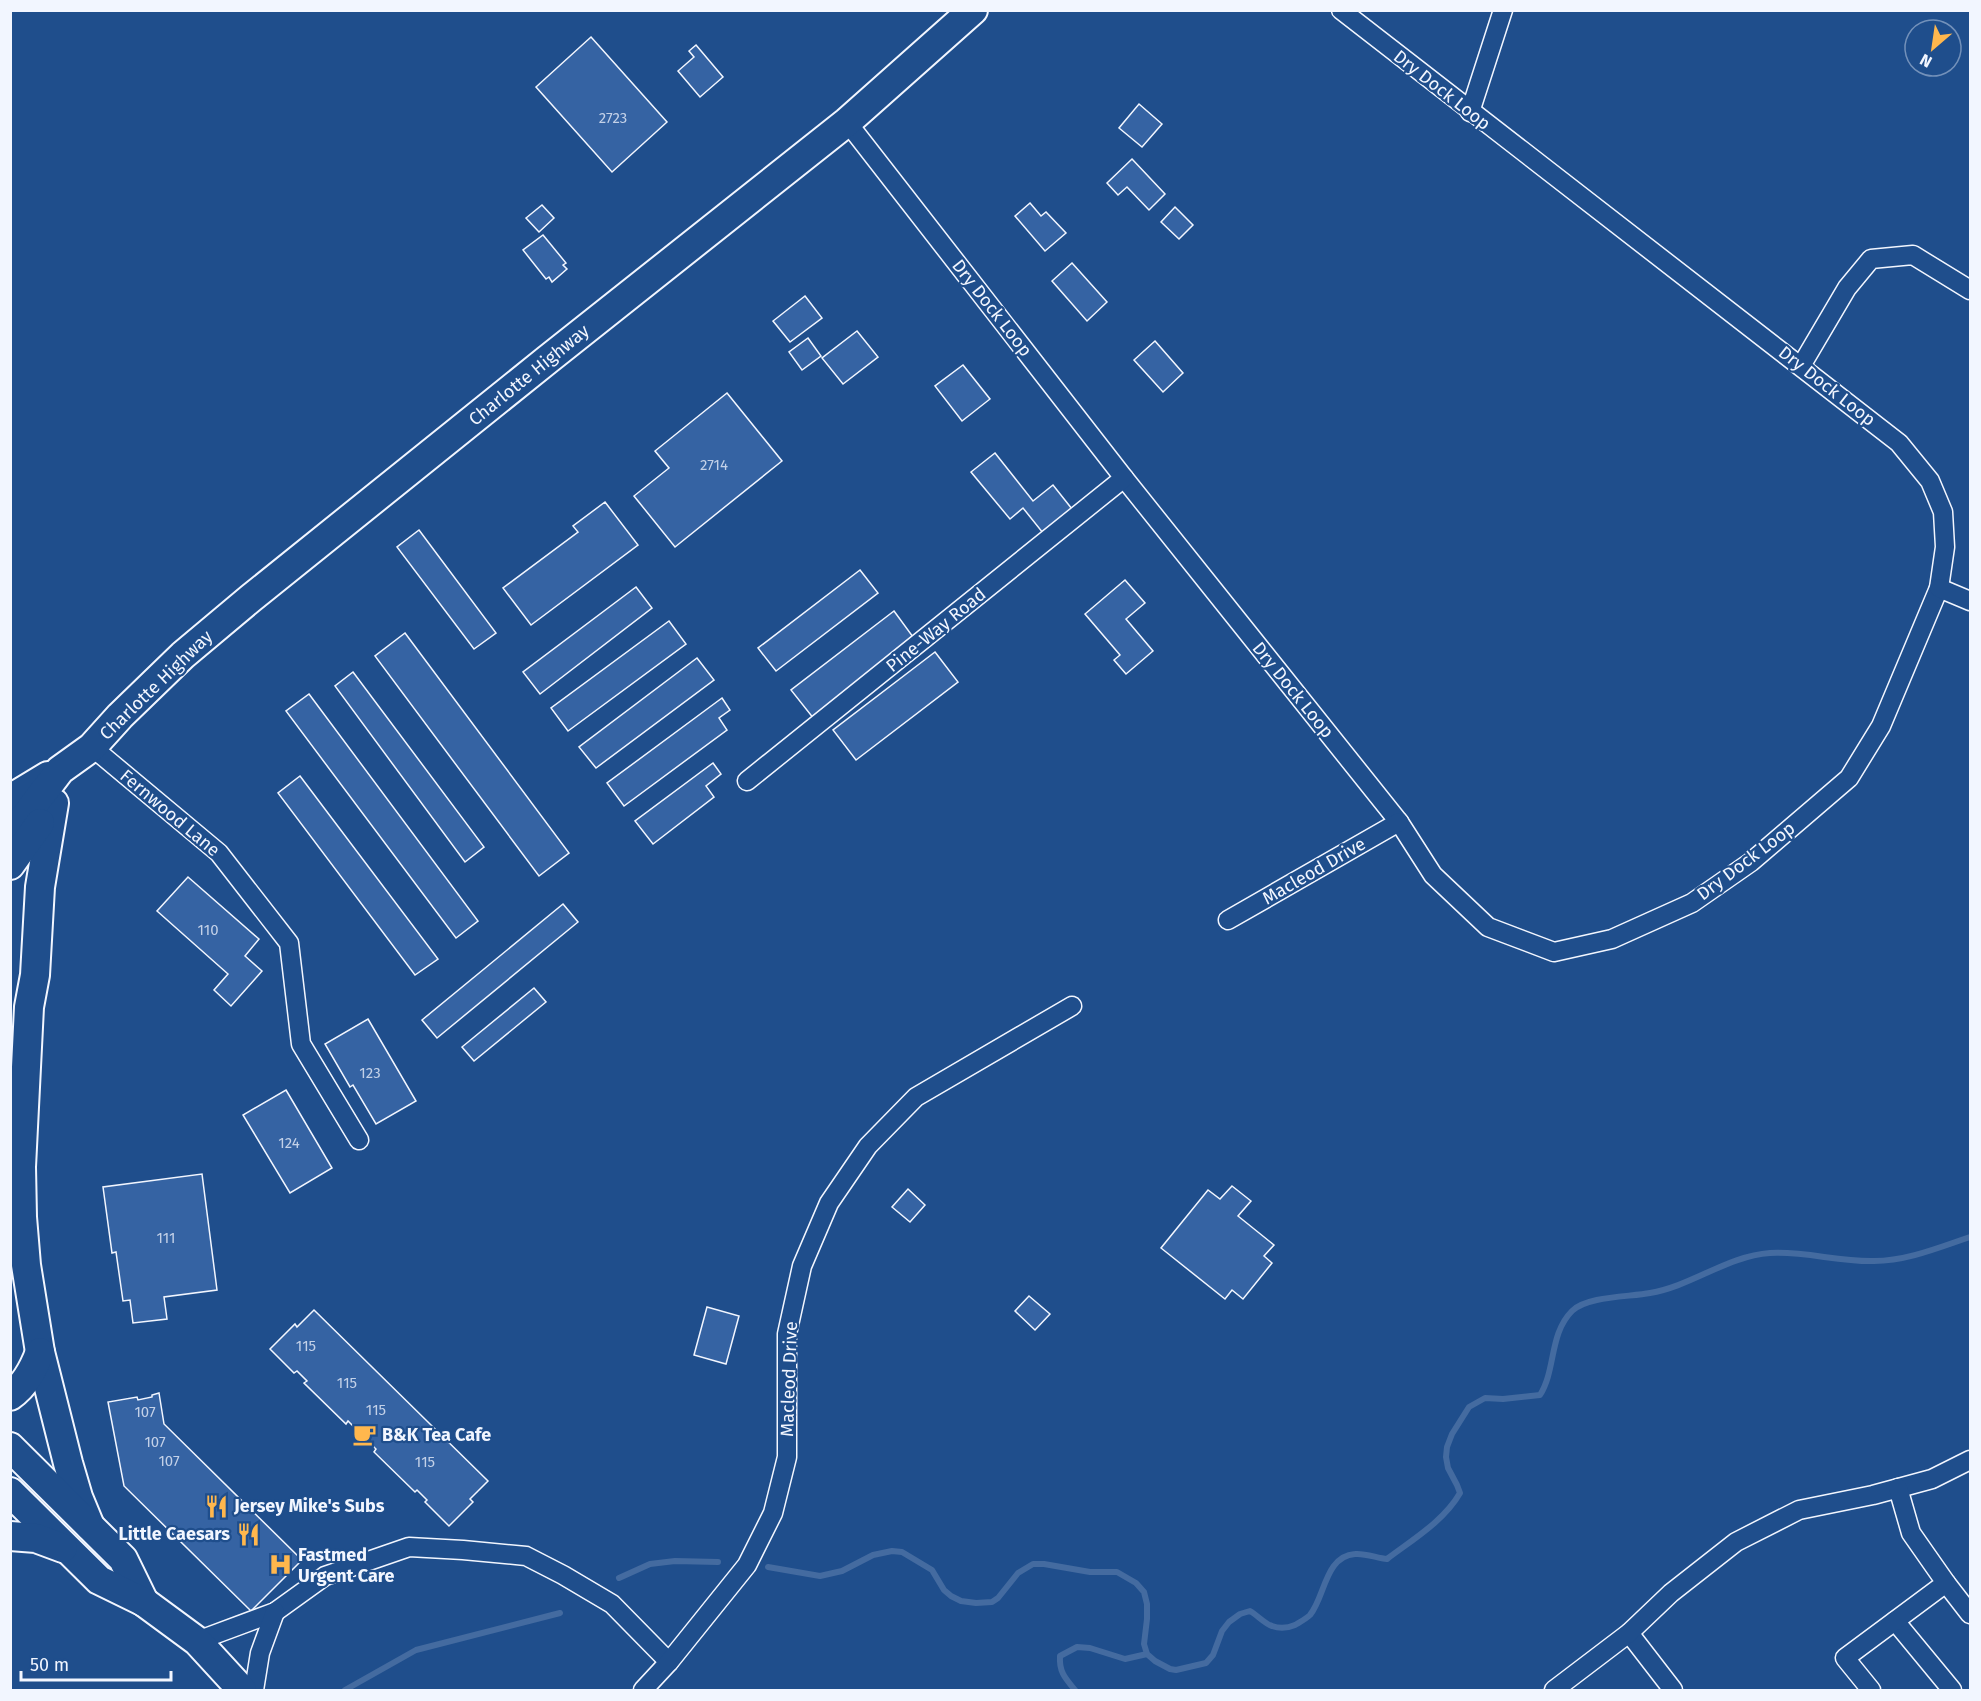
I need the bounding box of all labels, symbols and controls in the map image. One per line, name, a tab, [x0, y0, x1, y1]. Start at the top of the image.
north arrow	[1903, 18, 1963, 78]
street label: Dry Dock Loop	[1389, 45, 1495, 135]
text: N	[1917, 50, 1935, 72]
house number: 2723	[599, 109, 627, 127]
street label: Dry Dock Loop	[947, 255, 1037, 361]
street label: Charlotte Highway	[464, 320, 594, 430]
street label: Dry Dock Loop	[1774, 341, 1880, 431]
house number: 2714	[700, 456, 728, 474]
street label: Pine-Way Road	[882, 583, 990, 677]
street label: Charlotte Highway	[95, 625, 217, 744]
street label: Dry Dock Loop	[1248, 638, 1338, 742]
street label: Fernwood Lane	[115, 765, 225, 861]
street label: Dry Dock Loop	[1693, 817, 1799, 905]
street label: Macleod Drive	[1258, 833, 1370, 909]
house number: 110	[197, 921, 219, 939]
house number: 123	[359, 1064, 381, 1082]
house number: 124	[278, 1134, 300, 1152]
house number: 111	[156, 1229, 176, 1247]
street label: Macleod Drive	[776, 1321, 802, 1437]
house number: 115	[296, 1337, 316, 1355]
house number: 115	[337, 1374, 357, 1392]
house number: 115	[366, 1401, 386, 1419]
house number: 107	[134, 1403, 156, 1421]
cafe icon: B&K Tea Cafe	[351, 1422, 377, 1448]
place label: B&K Tea Cafe	[382, 1424, 491, 1446]
house number: 107	[144, 1433, 166, 1451]
house number: 107	[158, 1452, 180, 1470]
house number: 115	[415, 1453, 435, 1471]
restaurant icon: Jersey Mike's Subs	[203, 1493, 229, 1519]
place label: Jersey Mike's Subs	[233, 1495, 385, 1517]
restaurant icon: Little Caesars	[235, 1521, 261, 1547]
place label: Little Caesars	[118, 1523, 230, 1545]
place label: Fastmed Urgent Care	[298, 1544, 394, 1587]
hospital icon: Fastmed Urgent Care	[267, 1552, 293, 1578]
scale bar	[21, 1644, 171, 1682]
text: 50 m	[30, 1654, 69, 1676]

